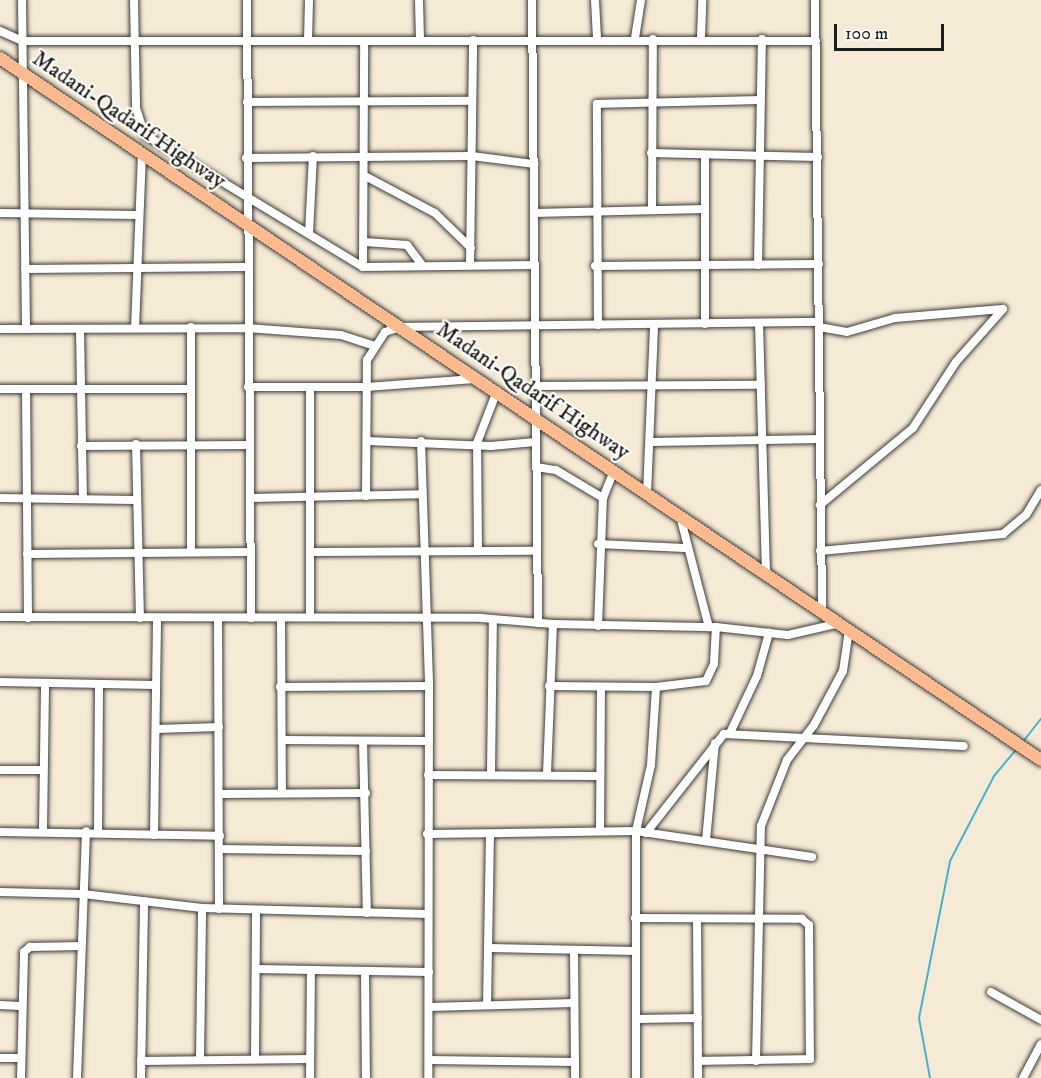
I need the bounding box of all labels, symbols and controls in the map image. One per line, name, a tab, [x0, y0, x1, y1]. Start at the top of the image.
scale bar	[837, 12, 946, 50]
text: 100 m	[845, 23, 888, 45]
street label: Madani-Qadarif Highway	[27, 45, 231, 195]
street label: Madani-Qadarif Highway	[431, 316, 635, 466]

